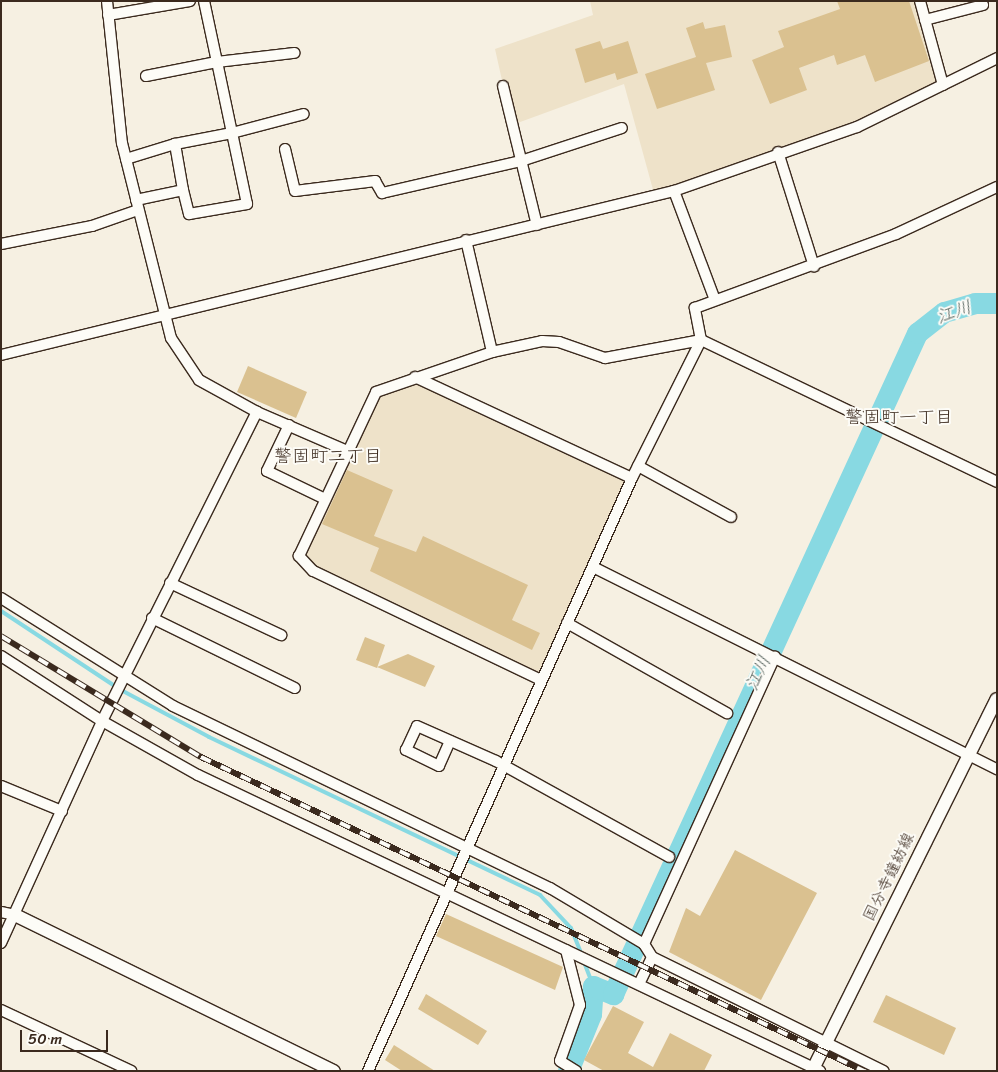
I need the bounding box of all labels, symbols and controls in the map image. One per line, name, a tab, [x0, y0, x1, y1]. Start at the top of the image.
water label: 江川	[933, 296, 975, 328]
district label: 警固町一丁目	[845, 406, 953, 428]
district label: 警固町二丁目	[274, 445, 382, 467]
water label: 江川	[741, 652, 775, 694]
street label: 国分寺鐘紡線	[859, 830, 919, 924]
scale bar	[22, 1020, 110, 1052]
text: 50 m	[28, 1026, 62, 1052]

